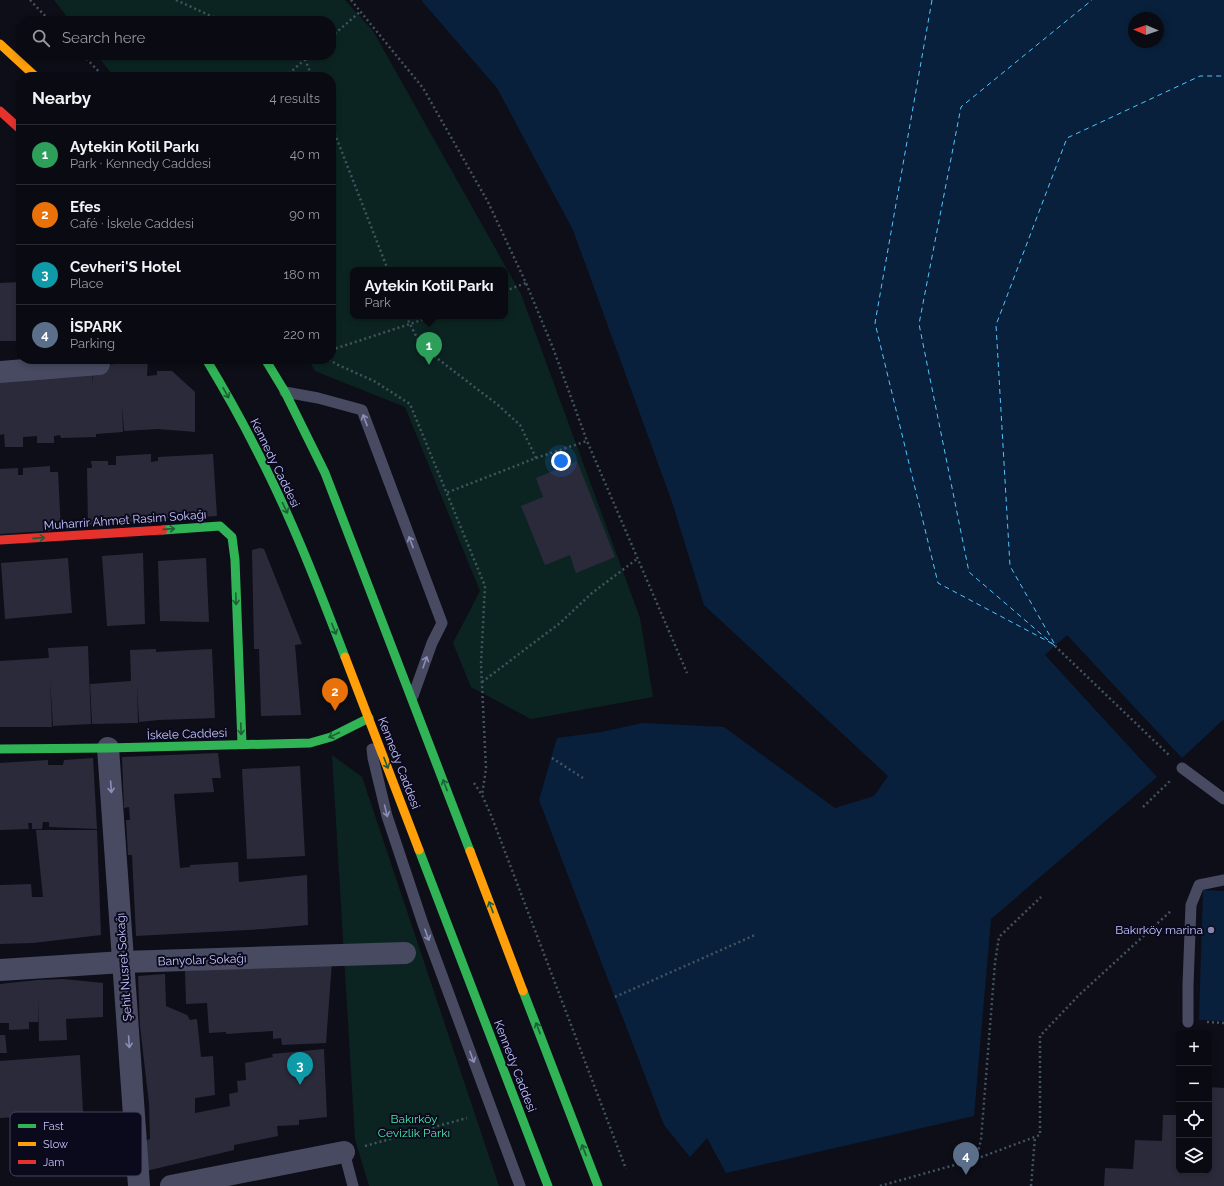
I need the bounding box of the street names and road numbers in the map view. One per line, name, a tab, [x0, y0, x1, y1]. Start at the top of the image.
street label: Kennedy Caddesi	[247, 416, 303, 510]
street label: Muharrir Ahmet Rasim Sokağı	[43, 507, 207, 533]
street label: Kennedy Caddesi	[375, 715, 423, 811]
street label: İskele Caddesi	[147, 726, 227, 742]
street label: Şehit Nusret Sokağı	[113, 912, 135, 1022]
street label: Banyolar Sokağı	[157, 951, 247, 969]
street label: Kennedy Caddesi	[491, 1018, 539, 1114]

